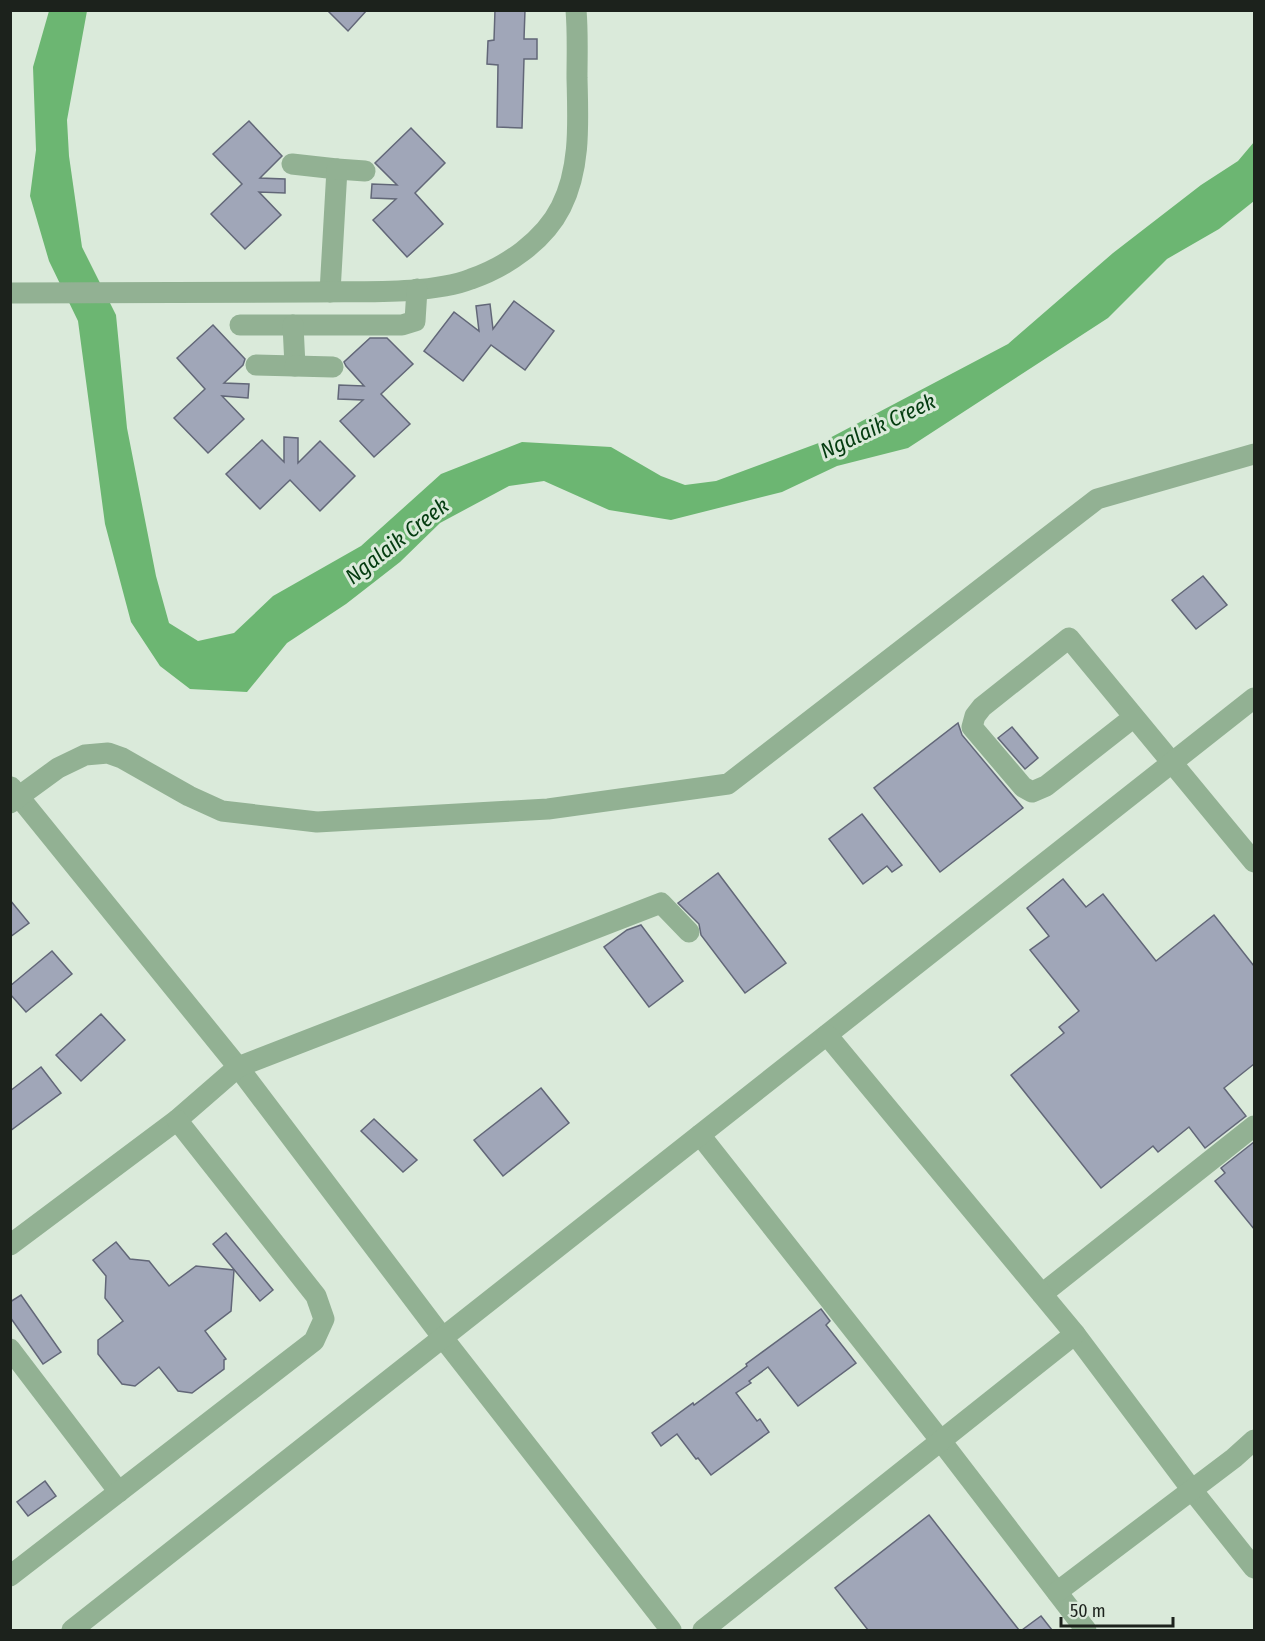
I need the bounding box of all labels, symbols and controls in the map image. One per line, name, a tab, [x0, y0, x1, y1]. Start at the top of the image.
water label: Ngalaik Creek	[816, 387, 940, 465]
water label: Ngalaik Creek	[340, 492, 454, 590]
scale bar	[1061, 1590, 1174, 1628]
text: 50 m	[1070, 1600, 1106, 1622]

